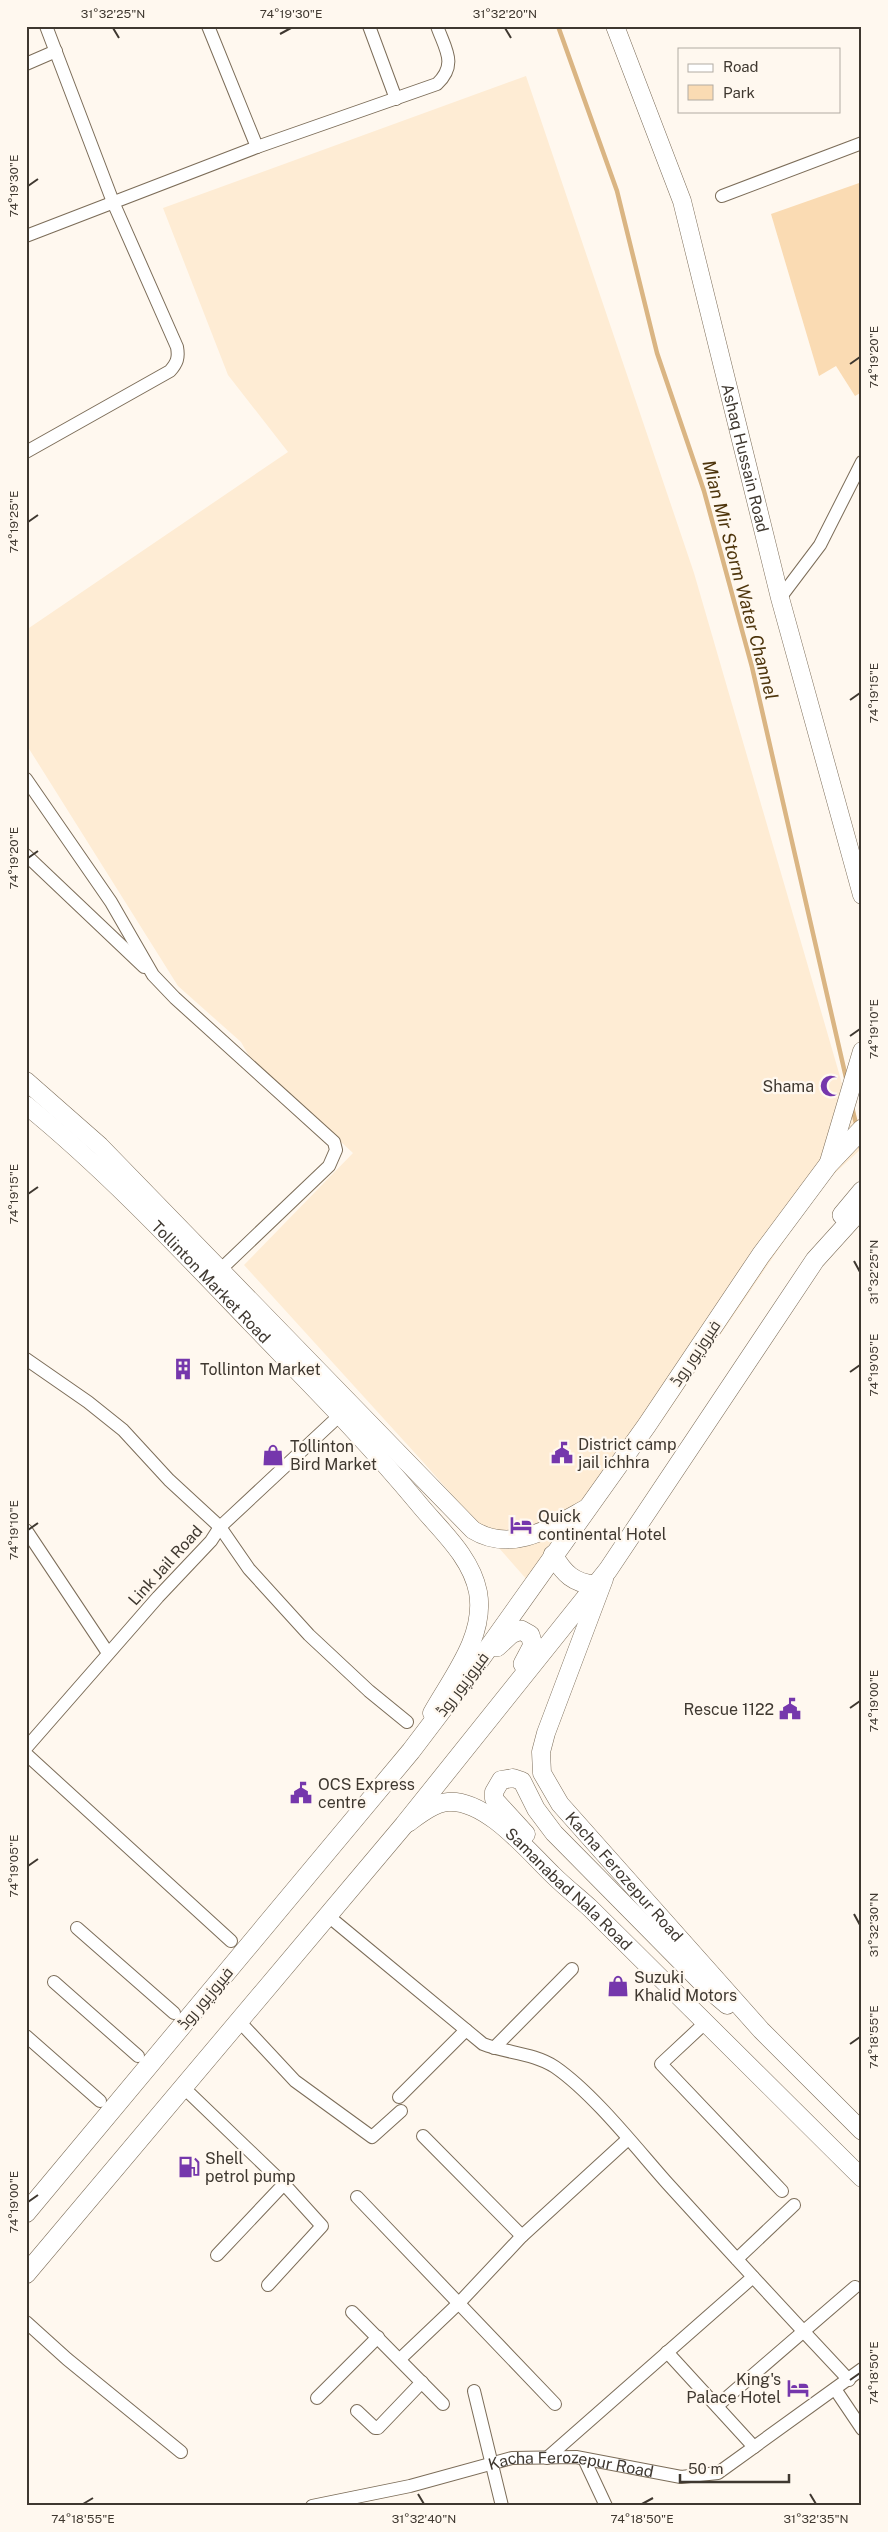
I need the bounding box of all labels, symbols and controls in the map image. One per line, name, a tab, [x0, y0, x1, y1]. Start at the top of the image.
text: 31°32'25"N	[81, 7, 145, 21]
text: 74°19'30"E	[260, 7, 322, 21]
text: 31°32'20"N	[473, 7, 537, 21]
legend	[678, 48, 840, 112]
text: Road	[723, 58, 759, 75]
text: Park	[723, 84, 755, 101]
text: 74°19'30"E	[7, 155, 21, 217]
text: 74°19'20"E	[867, 326, 881, 388]
street label: Ashaq Hussain Road	[717, 382, 772, 534]
water label: Mian Mir Storm Water Channel	[698, 458, 783, 702]
text: 74°19'25"E	[7, 491, 21, 553]
text: 74°19'15"E	[867, 663, 881, 723]
text: 74°19'20"E	[7, 827, 21, 889]
text: 74°19'10"E	[867, 999, 881, 1059]
mosque icon: Shama	[818, 1073, 844, 1099]
place label: Shama	[763, 1077, 814, 1096]
text: 74°19'15"E	[7, 1164, 21, 1224]
street label: Tollinton Market Road	[147, 1217, 274, 1347]
text: 31°32'25"N	[867, 1240, 881, 1304]
street label: فیروزپور روڈ	[666, 1317, 726, 1391]
text: 74°19'05"E	[867, 1334, 881, 1396]
building icon: Tollinton Market	[170, 1356, 196, 1382]
place label: Tollinton Market	[200, 1360, 321, 1379]
place label: District camp jail ichhra	[577, 1435, 676, 1472]
place label: Tollinton Bird Market	[290, 1437, 377, 1474]
public building icon: District camp jail ichhra	[549, 1440, 575, 1466]
shop icon: Tollinton Bird Market	[260, 1442, 286, 1468]
text: 74°19'10"E	[7, 1500, 21, 1560]
place label: Quick continental Hotel	[538, 1507, 667, 1544]
hotel icon: Quick continental Hotel	[508, 1512, 534, 1538]
street label: Link Jail Road	[124, 1521, 206, 1609]
street label: فیروزپور روڈ	[432, 1648, 494, 1721]
text: 74°19'00"E	[867, 1670, 881, 1732]
public building icon: Rescue 1122	[777, 1696, 803, 1722]
place label: Rescue 1122	[683, 1700, 774, 1719]
place label: OCS Express centre	[318, 1775, 415, 1812]
public building icon: OCS Express centre	[288, 1780, 314, 1806]
street label: Kacha Ferozepur Road	[561, 1808, 687, 1946]
street label: Samanabad Nala Road	[501, 1824, 636, 1954]
text: 74°19'05"E	[7, 1835, 21, 1897]
text: 31°32'30"N	[867, 1893, 881, 1957]
street label: فیروزپور روڈ	[174, 1963, 239, 2035]
place label: Suzuki Khalid Motors	[634, 1968, 737, 2005]
shop icon: Suzuki Khalid Motors	[605, 1973, 631, 1999]
text: 74°18'55"E	[867, 2005, 881, 2069]
place label: Shell petrol pump	[205, 2149, 296, 2186]
fuel station icon: Shell petrol pump	[176, 2154, 202, 2180]
text: 74°19'00"E	[7, 2171, 21, 2233]
text: 74°18'50"E	[867, 2341, 881, 2405]
place label: King's Palace Hotel	[686, 2370, 781, 2407]
hotel icon: King's Palace Hotel	[785, 2375, 811, 2401]
street label: Kacha Ferozepur Road	[486, 2448, 655, 2482]
scale bar	[680, 2452, 789, 2484]
text: 50 m	[688, 2460, 723, 2477]
text: 74°18'55"E	[51, 2512, 115, 2526]
text: 31°32'40"N	[392, 2512, 456, 2526]
text: 74°18'50"E	[610, 2512, 674, 2526]
text: 31°32'35"N	[783, 2512, 849, 2526]

